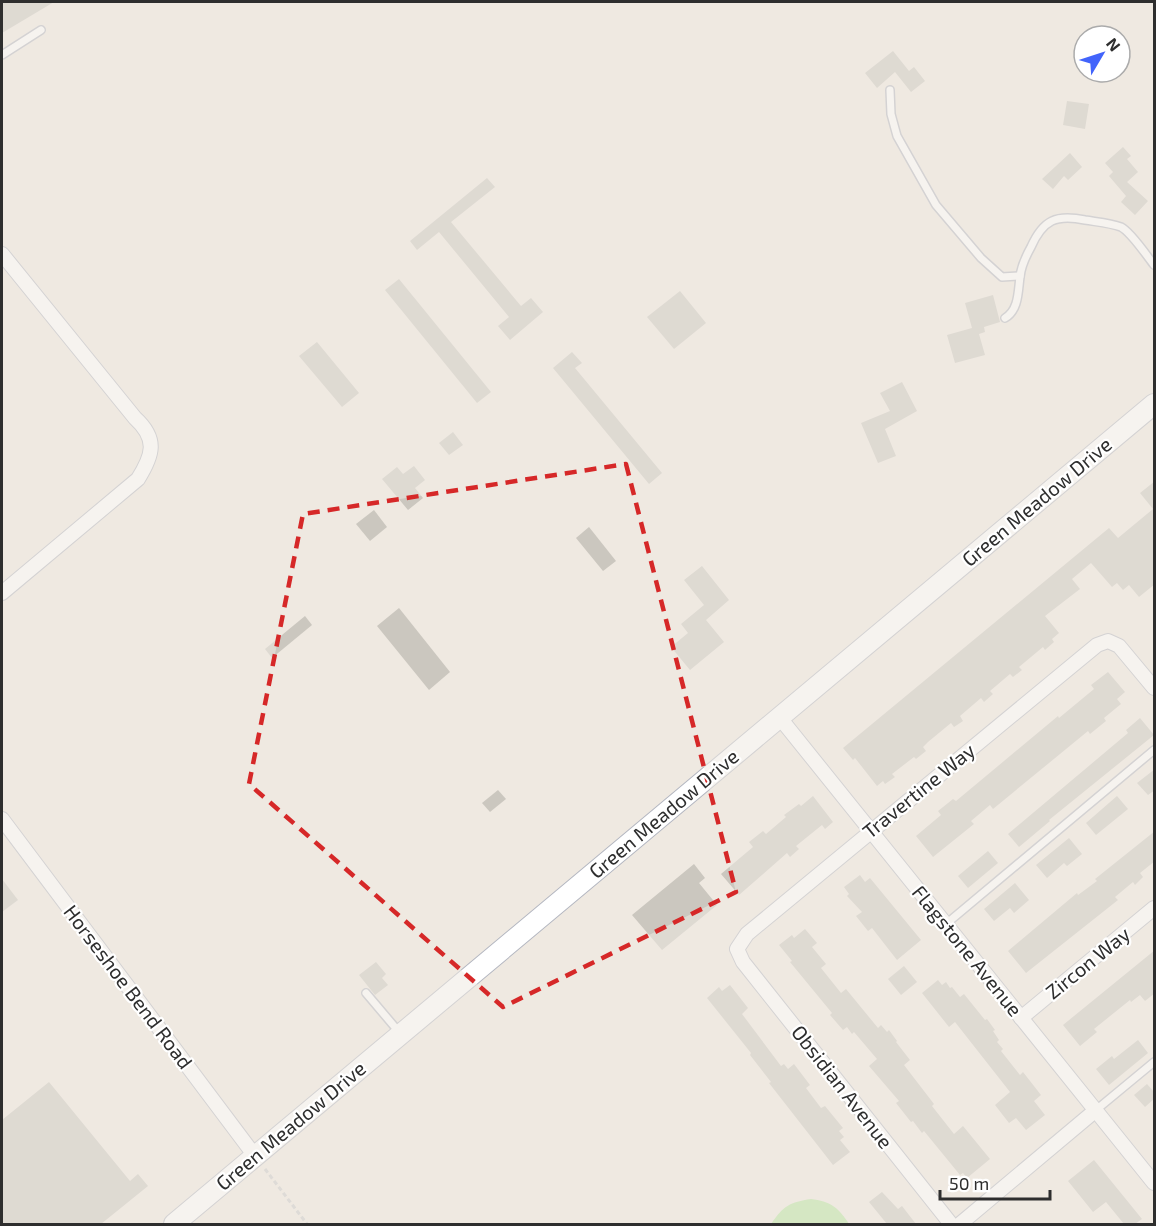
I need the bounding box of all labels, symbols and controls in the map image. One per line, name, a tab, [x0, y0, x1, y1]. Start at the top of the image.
north arrow	[1072, 24, 1132, 84]
text: N	[1103, 34, 1125, 55]
street label: Green Meadow Drive	[957, 432, 1116, 571]
street label: Travertine Way	[857, 737, 980, 843]
street label: Green Meadow Drive	[584, 744, 743, 883]
street label: Flagstone Avenue	[908, 880, 1028, 1021]
street label: Horseshoe Bend Road	[59, 900, 198, 1073]
street label: Zircon Way	[1041, 921, 1135, 1003]
street label: Obsidian Avenue	[787, 1020, 898, 1153]
street label: Green Meadow Drive	[211, 1056, 370, 1195]
scale bar	[940, 1163, 1050, 1201]
text: 50 m	[949, 1172, 989, 1194]

